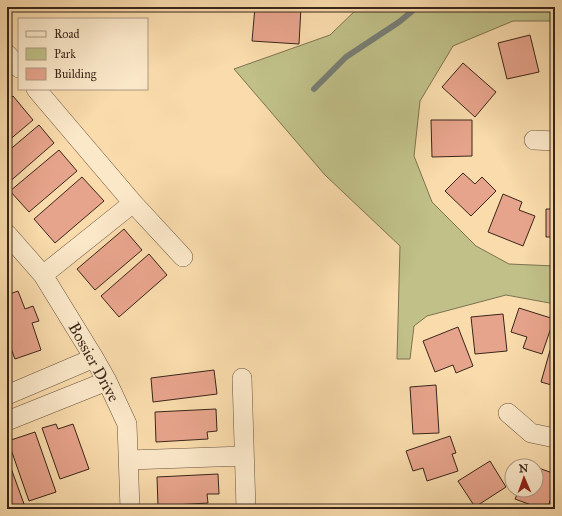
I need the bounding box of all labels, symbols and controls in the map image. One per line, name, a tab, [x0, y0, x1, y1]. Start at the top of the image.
legend	[18, 18, 148, 90]
text: Road	[54, 27, 80, 41]
text: Park	[54, 47, 76, 61]
text: Building	[54, 67, 97, 82]
street label: Bossier Drive	[64, 319, 124, 405]
north arrow	[504, 458, 544, 498]
text: N	[519, 462, 529, 475]

